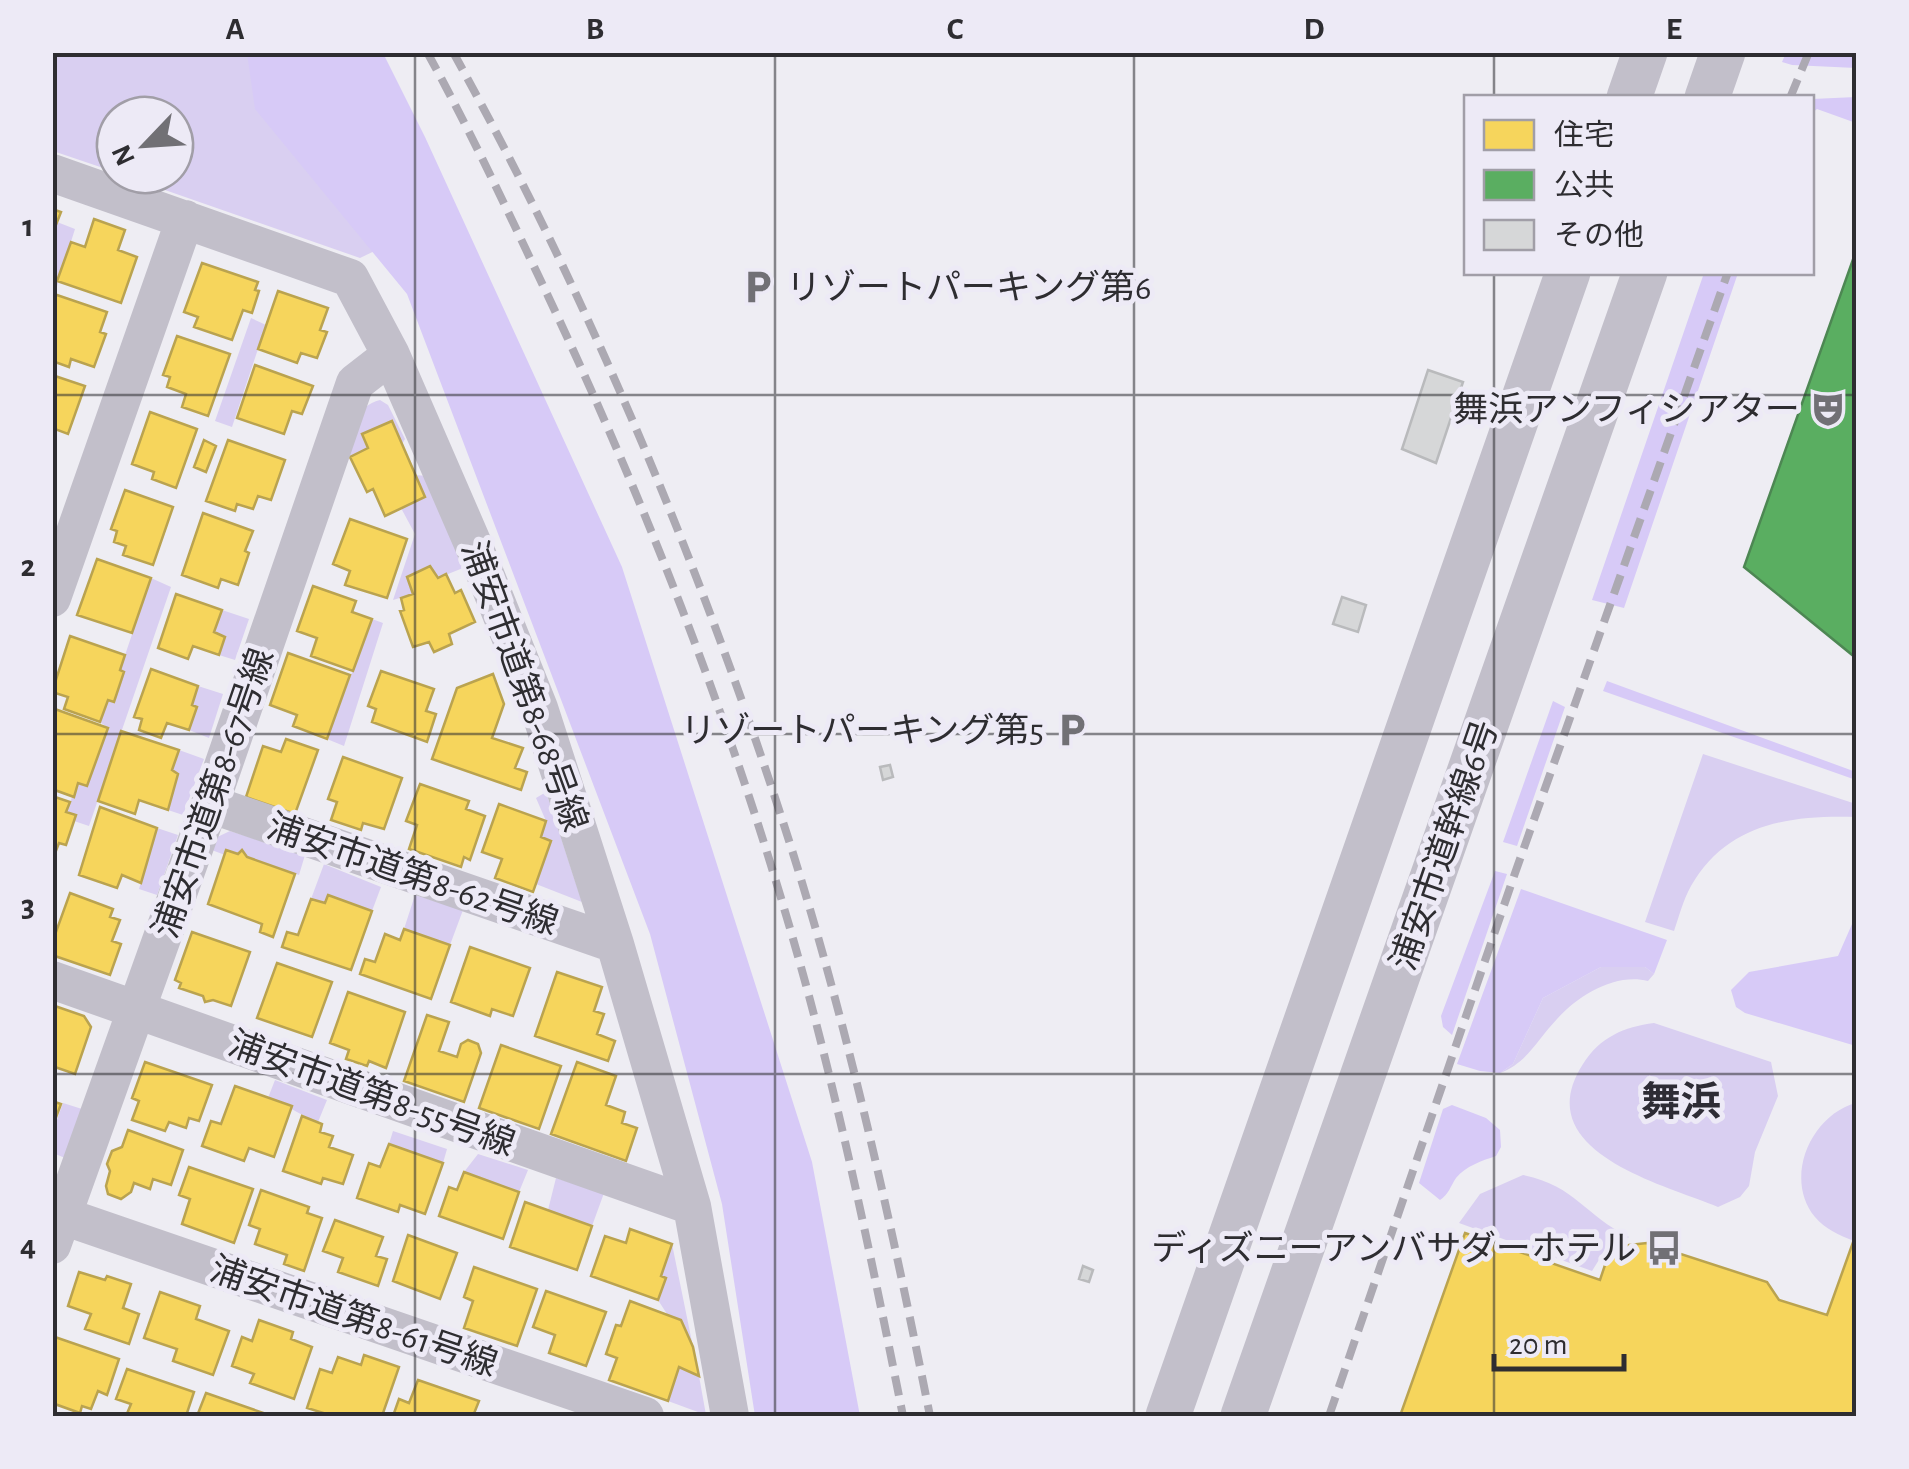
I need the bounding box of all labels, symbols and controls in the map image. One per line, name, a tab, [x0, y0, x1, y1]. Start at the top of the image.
text: A	[225, 13, 245, 45]
text: B	[586, 13, 604, 45]
text: C	[947, 13, 964, 45]
text: D	[1304, 13, 1325, 45]
text: E	[1666, 13, 1682, 45]
north arrow	[95, 95, 195, 195]
legend	[1464, 95, 1814, 275]
text: 住宅	[1554, 119, 1614, 151]
text: N	[107, 140, 141, 169]
text: 公共	[1554, 169, 1614, 201]
text: 1	[22, 210, 34, 242]
text: その他	[1554, 219, 1644, 251]
parking icon: リゾートパーキング第6	[739, 268, 777, 306]
place label: リゾートパーキング第6	[786, 269, 1151, 306]
theatre icon: 舞浜アンフィシアター	[1809, 390, 1847, 428]
place label: 舞浜アンフィシアター	[1453, 391, 1800, 428]
street label: 浦安市道第8-68号線	[455, 536, 594, 836]
text: 2	[20, 550, 36, 582]
street label: 浦安市道第8-67号線	[147, 644, 280, 943]
parking icon: リゾートパーキング第5	[1053, 711, 1091, 749]
place label: リゾートパーキング第5	[680, 712, 1044, 749]
street label: 浦安市道幹線6号	[1384, 716, 1505, 975]
street label: 浦安市道第8-62号線	[263, 807, 563, 942]
text: 3	[21, 890, 35, 922]
street label: 浦安市道第8-55号線	[224, 1025, 520, 1162]
district label: 舞浜	[1641, 1080, 1721, 1123]
place label: ディズニーアンバサダーホテル	[1151, 1229, 1636, 1267]
bus stop icon: ディズニーアンバサダーホテル	[1645, 1229, 1683, 1267]
text: 4	[20, 1230, 36, 1262]
street label: 浦安市道第8-61号線	[206, 1250, 502, 1383]
scale bar	[1494, 1309, 1624, 1371]
text: 20 m	[1509, 1330, 1567, 1360]

